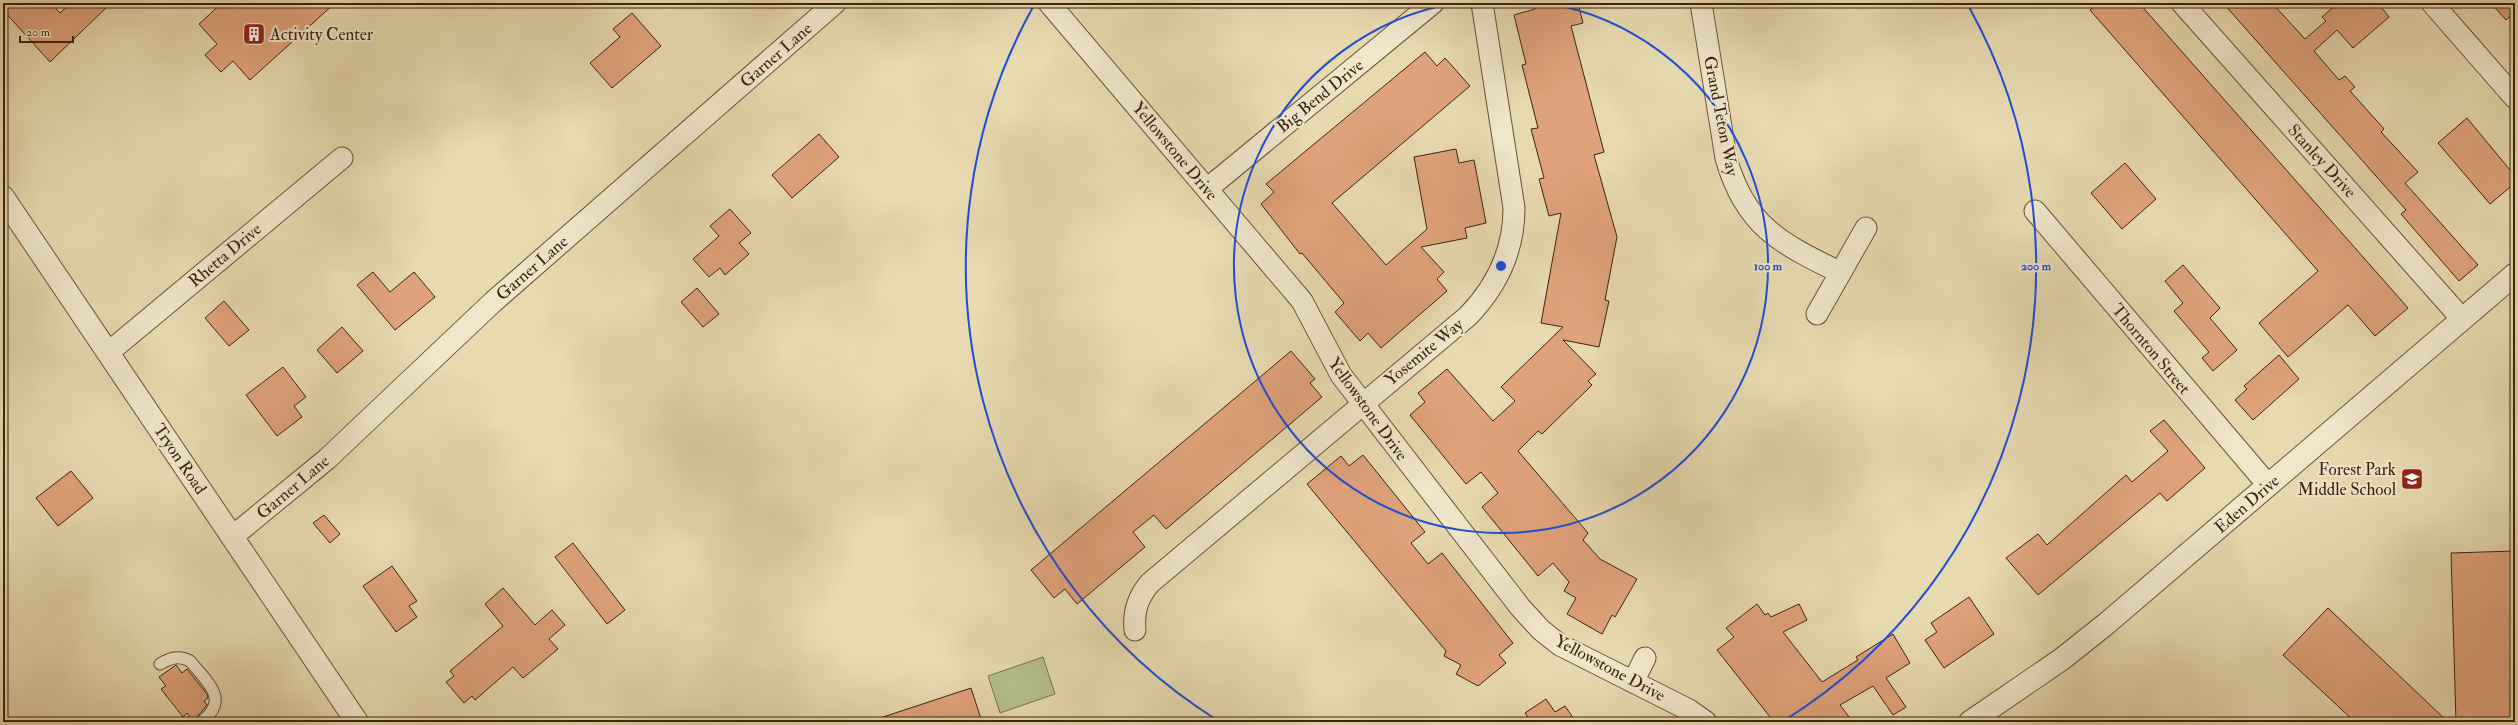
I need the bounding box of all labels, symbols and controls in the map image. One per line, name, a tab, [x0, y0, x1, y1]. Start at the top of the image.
scale bar	[20, 18, 73, 44]
street label: Garner Lane	[736, 18, 816, 92]
building icon: Activity Center	[241, 21, 267, 47]
place label: Activity Center	[269, 24, 374, 46]
text: 20 m	[26, 25, 51, 40]
street label: Grand Teton Way	[1698, 54, 1743, 179]
street label: Big Bend Drive	[1272, 55, 1368, 137]
street label: Yellowstone Drive	[1128, 97, 1222, 205]
street label: Stanley Drive	[2283, 120, 2361, 203]
street label: Rhetta Drive	[184, 218, 266, 292]
street label: Garner Lane	[492, 231, 572, 305]
centre of rings	[1494, 259, 1508, 273]
text: 100 m	[1754, 259, 1783, 274]
text: 200 m	[2021, 259, 2052, 274]
street label: Thornton Street	[2107, 299, 2195, 399]
street label: Yosemite Way	[1380, 314, 1469, 391]
street label: Yellowstone Drive	[1324, 353, 1412, 465]
street label: Tryon Road	[148, 420, 212, 499]
street label: Garner Lane	[252, 450, 334, 524]
place label: Forest Park Middle School	[2298, 459, 2397, 500]
school or university icon: Forest Park Middle School	[2399, 466, 2425, 492]
street label: Eden Drive	[2210, 470, 2284, 538]
street label: Yellowstone Drive	[1551, 630, 1669, 706]

